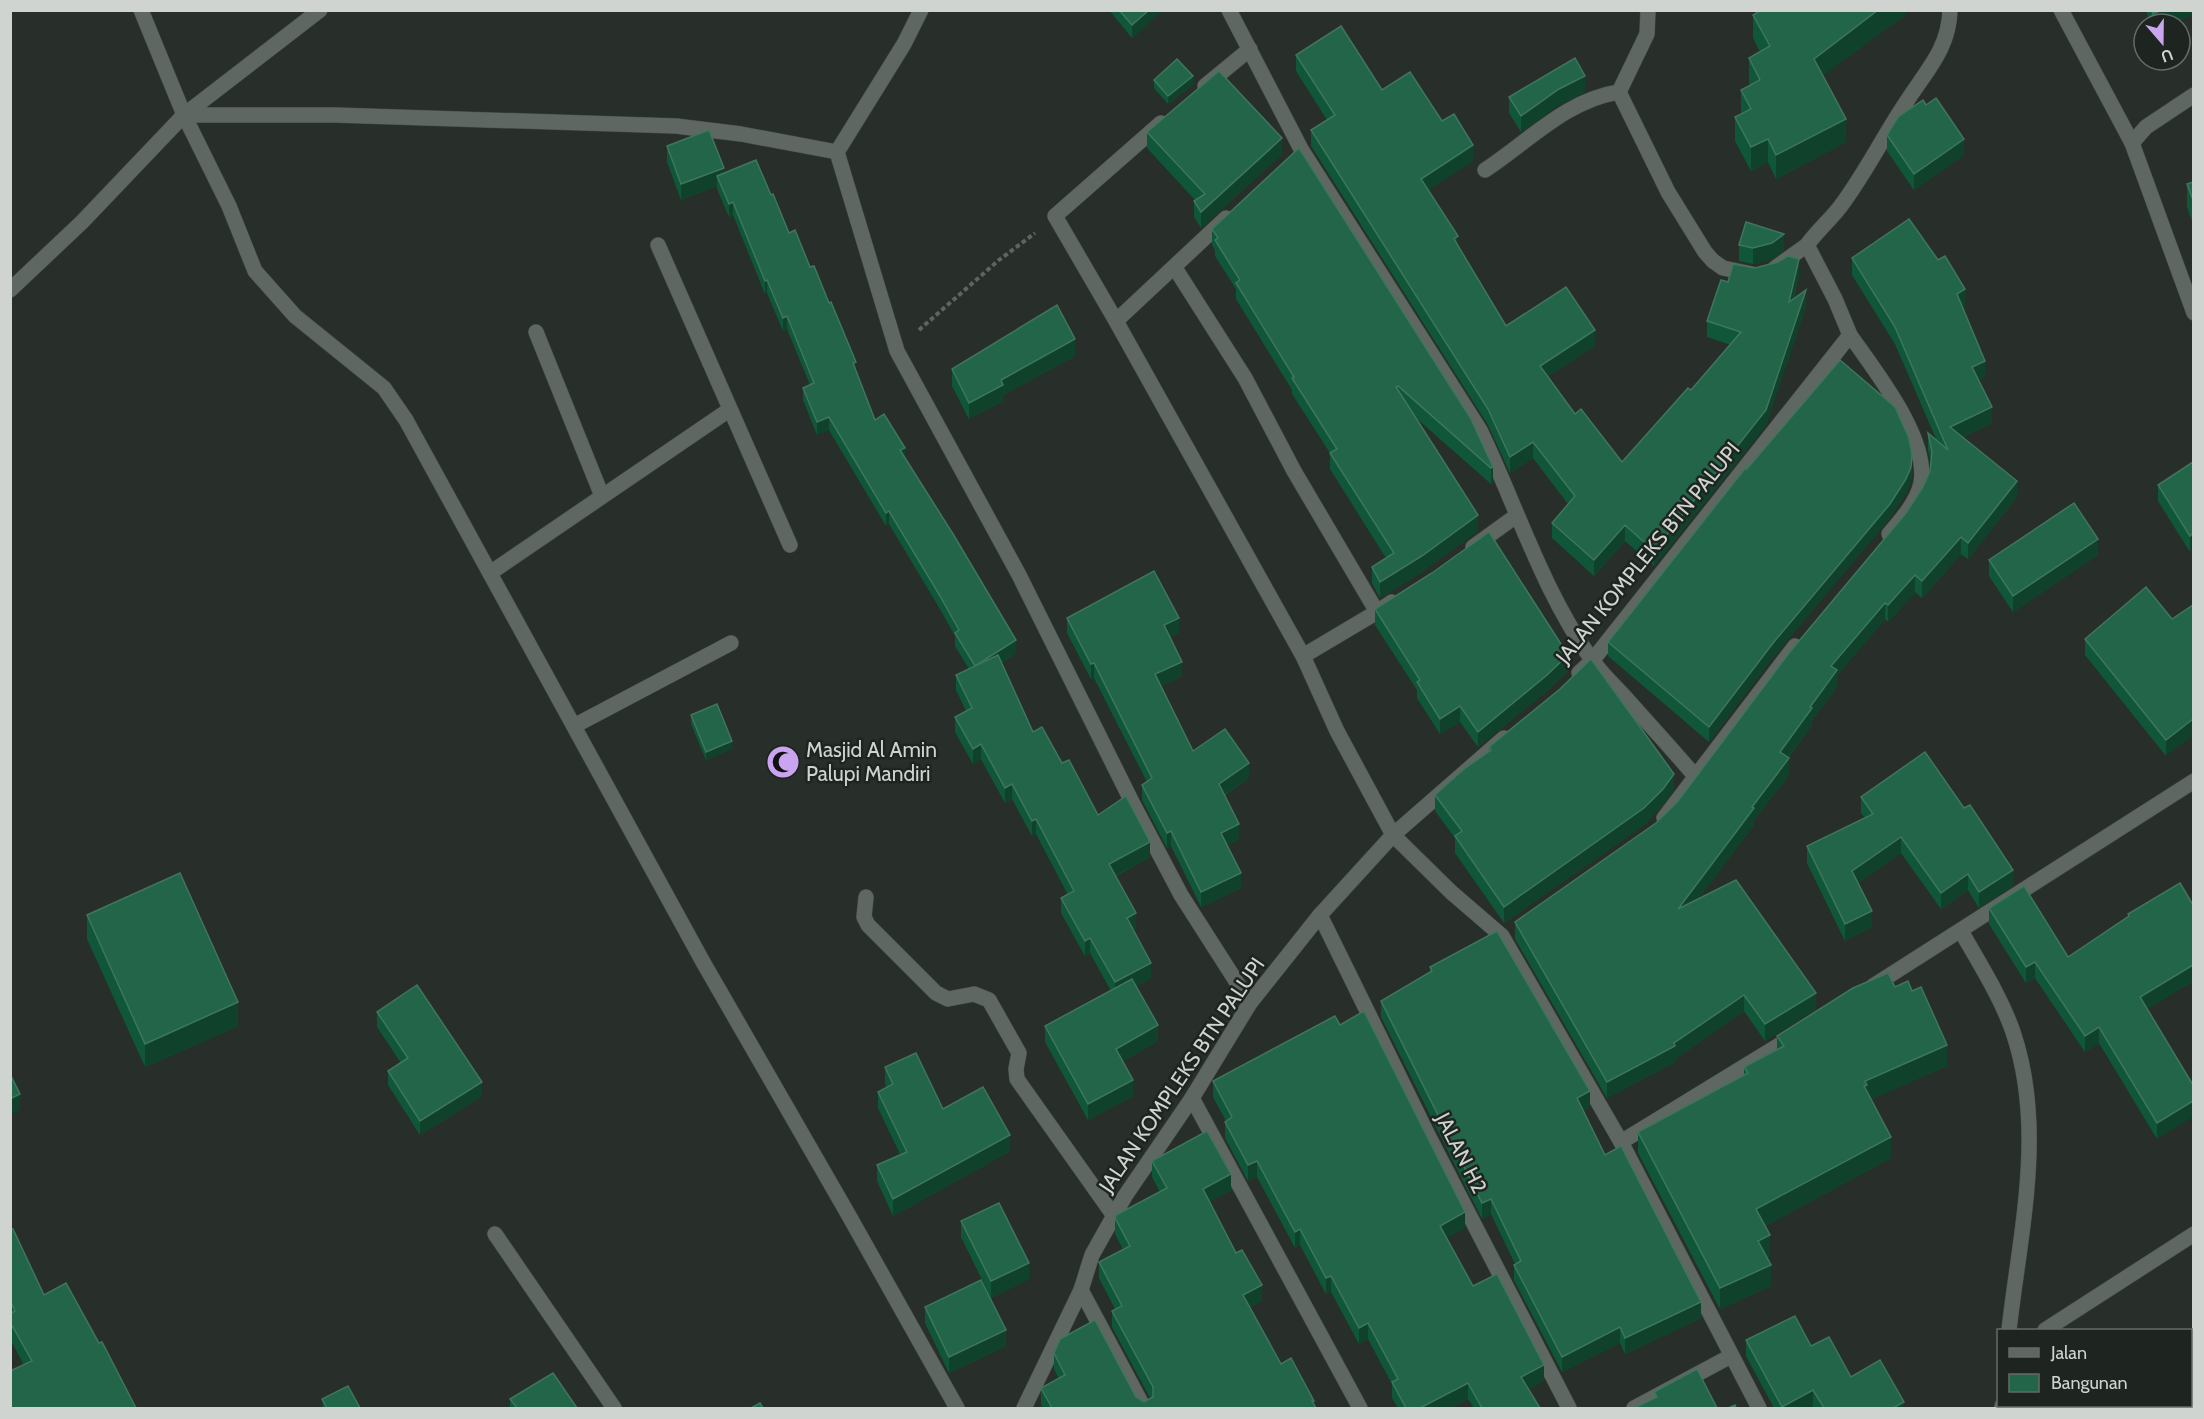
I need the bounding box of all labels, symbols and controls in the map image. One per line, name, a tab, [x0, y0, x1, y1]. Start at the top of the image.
north arrow	[2132, 12, 2192, 72]
text: U	[2158, 45, 2176, 67]
street label: JALAN KOMPLEKS BTN PALUPI	[1550, 437, 1745, 669]
place label: Masjid Al Amin Palupi Mandiri	[806, 737, 937, 786]
mosque icon: Masjid Al Amin Palupi Mandiri	[765, 744, 801, 780]
street label: JALAN KOMPLEKS BTN PALUPI	[1093, 953, 1270, 1198]
street label: JALAN H2	[1430, 1107, 1492, 1197]
legend	[1997, 1329, 2192, 1407]
text: Jalan	[2050, 1342, 2087, 1364]
text: Bangunan	[2051, 1372, 2128, 1394]

